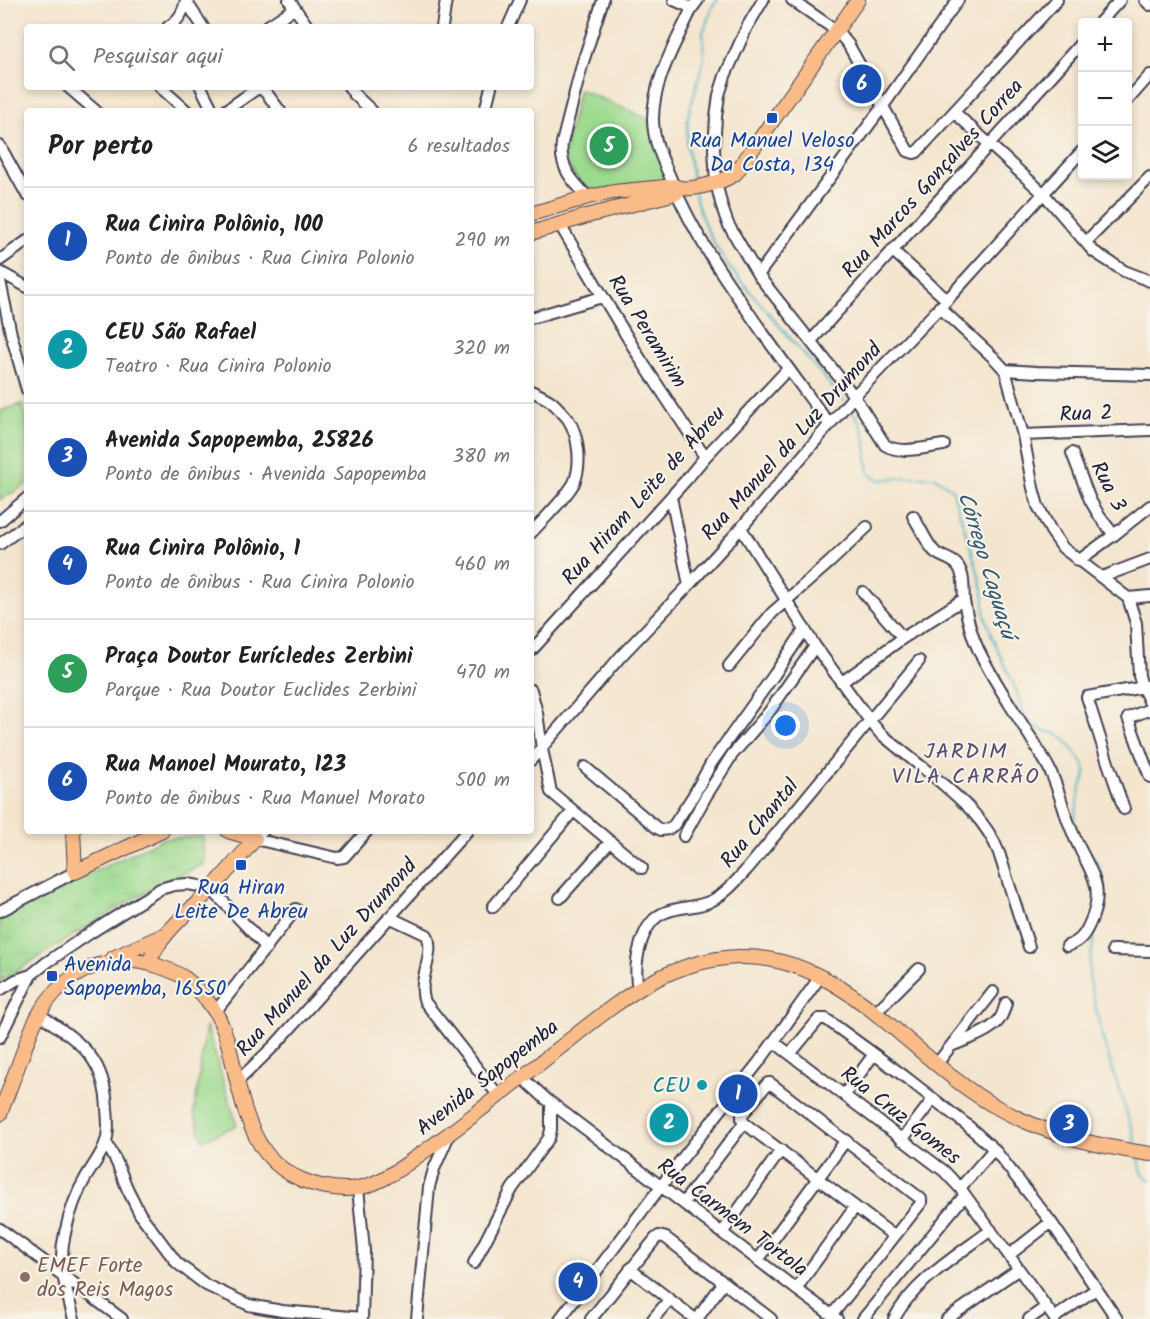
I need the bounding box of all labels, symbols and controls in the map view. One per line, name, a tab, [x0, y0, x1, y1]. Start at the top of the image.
map controls	[1078, 18, 1132, 180]
button: +	[1078, 18, 1132, 72]
search box	[24, 24, 534, 90]
text: Pesquisar aqui	[93, 40, 223, 75]
icon: search	[45, 41, 78, 74]
pin: 6	[842, 62, 882, 106]
street label: Rua Marcos Gonçalves Correa	[834, 72, 1032, 286]
button: −	[1078, 72, 1132, 126]
marker: Rua Manuel Veloso Da Costa, 134	[765, 111, 779, 125]
pin: 5	[590, 124, 628, 168]
place label: Rua Manuel Veloso Da Costa, 134	[689, 125, 855, 182]
text: Por perto	[48, 126, 153, 168]
button: layers	[1078, 126, 1132, 180]
text: 6 resultados	[408, 131, 510, 163]
text: Rua Cinira Polônio, 100	[105, 208, 323, 243]
text: 1	[64, 225, 71, 257]
text: 290 m	[455, 225, 510, 257]
text: Ponto de ônibus · Rua Cinira Polonio	[105, 243, 415, 275]
street label: Rua Peramirim	[599, 268, 695, 395]
text: CEU São Rafael	[105, 316, 256, 351]
text: 2	[62, 333, 73, 365]
text: 320 m	[453, 333, 510, 365]
street label: Rua Manuel da Luz Drumond	[694, 335, 891, 549]
text: Teatro · Rua Cinira Polonio	[105, 351, 332, 383]
street label: Rua 2	[1059, 397, 1113, 432]
street label: Rua Hiram Leite de Abreu	[554, 399, 734, 593]
text: Avenida Sapopemba, 25826	[105, 424, 374, 459]
text: 3	[62, 441, 73, 473]
text: 380 m	[453, 441, 510, 473]
street label: Rua 3	[1081, 456, 1134, 518]
text: Ponto de ônibus · Avenida Sapopemba	[105, 459, 427, 491]
water label: Córrego Caguaçú	[947, 488, 1026, 648]
text: Rua Cinira Polônio, 1	[105, 532, 300, 567]
text: 4	[62, 549, 73, 581]
text: 460 m	[454, 549, 510, 581]
text: Ponto de ônibus · Rua Cinira Polonio	[105, 567, 415, 599]
text: Praça Doutor Eurícledes Zerbini	[105, 640, 413, 675]
text: 5	[62, 657, 73, 689]
text: 470 m	[456, 657, 510, 689]
text: Parque · Rua Doutor Euclides Zerbini	[105, 675, 417, 707]
your location	[771, 711, 800, 740]
district label: JARDIM VILA CARRÃO	[892, 735, 1040, 795]
text: Rua Manoel Mourato, 123	[105, 748, 346, 783]
text: 6	[62, 765, 73, 797]
text: 500 m	[455, 765, 510, 797]
street label: Rua Chantal	[713, 772, 808, 876]
text: Ponto de ônibus · Rua Manuel Morato	[105, 783, 425, 815]
street label: Rua Manuel da Luz Drumond	[229, 851, 426, 1065]
marker: Rua Hiran Leite De Abreu	[234, 858, 248, 872]
place label: Rua Hiran Leite De Abreu	[174, 872, 308, 929]
place label: Avenida Sapopemba, 16550	[64, 949, 226, 1006]
marker: Avenida Sapopemba, 16550	[45, 969, 59, 983]
street label: Avenida Sapopemba	[409, 1012, 567, 1145]
street label: Rua Cruz Gomes	[833, 1058, 968, 1174]
place label: CEU	[653, 1070, 690, 1103]
pin: 1	[718, 1072, 758, 1116]
marker: CEU	[695, 1078, 709, 1092]
pin: 2	[650, 1100, 688, 1146]
pin: 3	[1050, 1102, 1088, 1146]
street label: Rua Carmem Tortola	[650, 1150, 815, 1286]
place label: EMEF Forte dos Reis Magos	[37, 1250, 173, 1307]
pin: 4	[558, 1260, 598, 1304]
marker: EMEF Forte dos Reis Magos	[18, 1270, 32, 1284]

